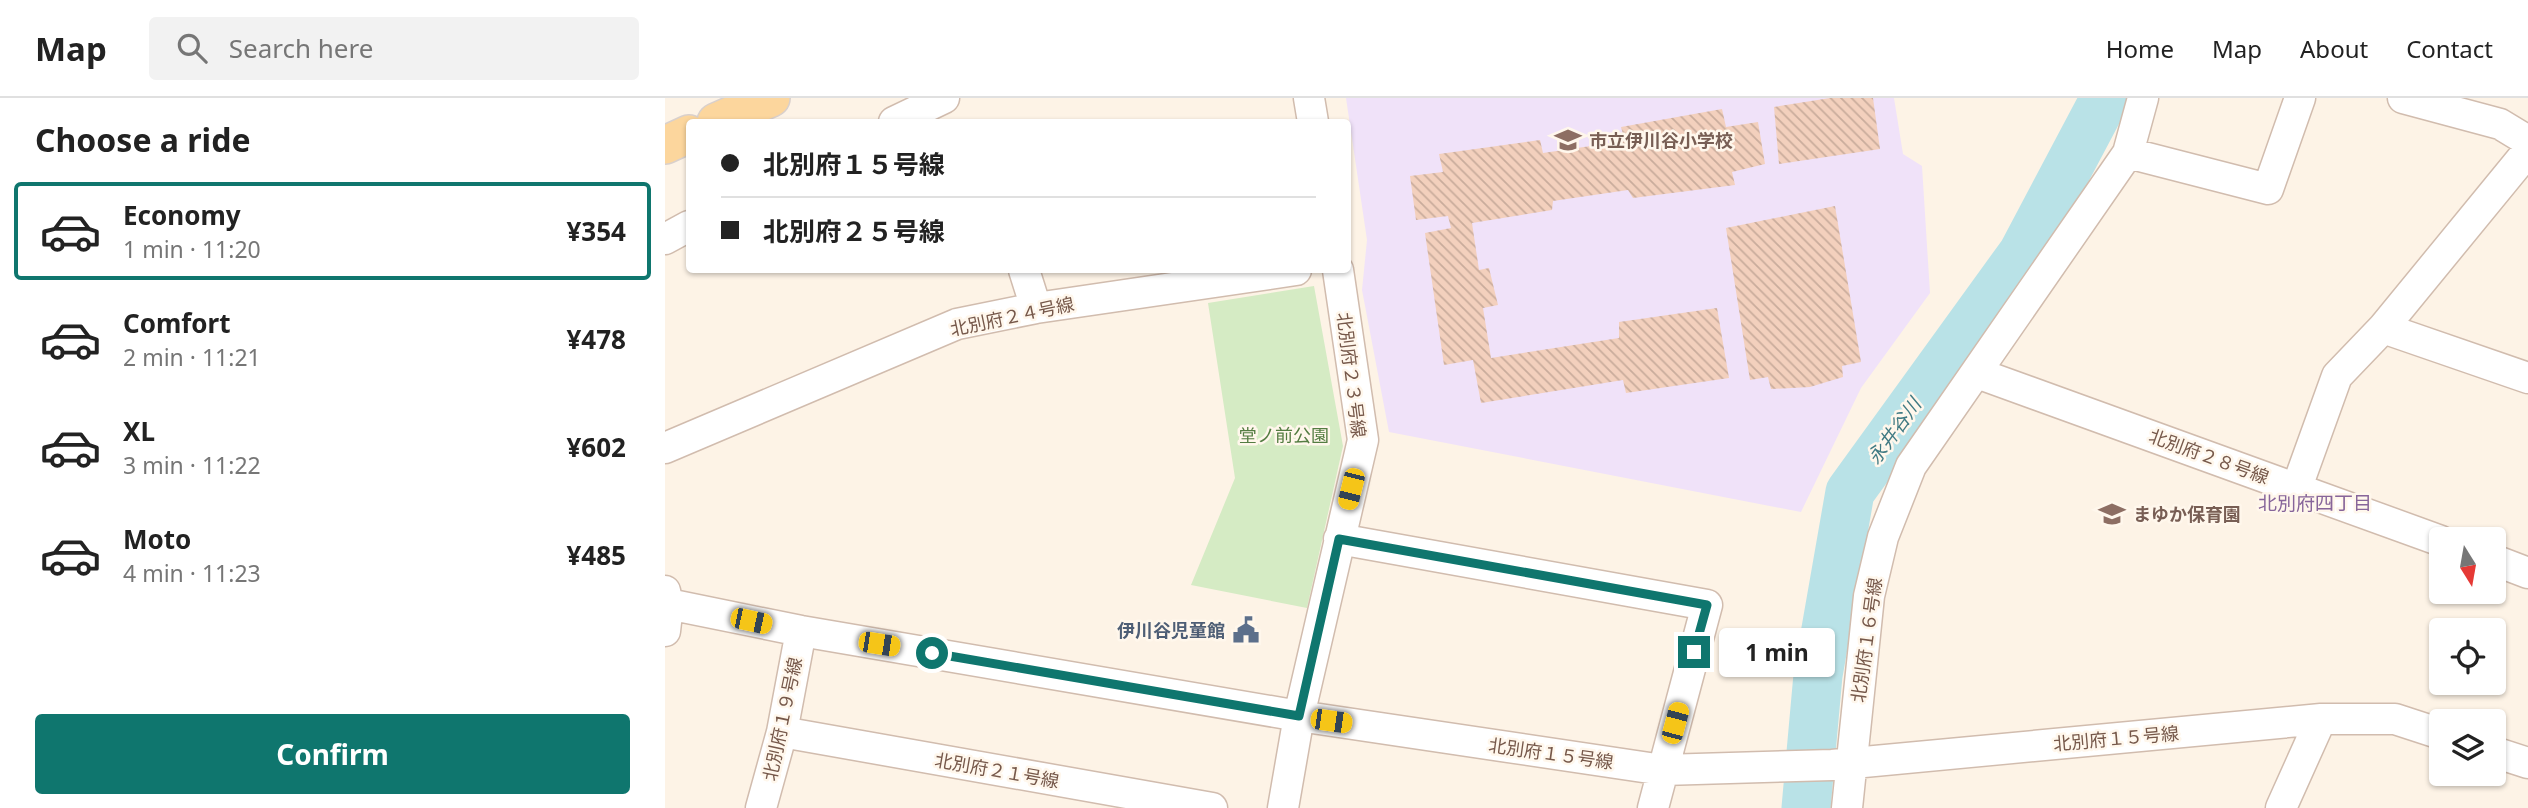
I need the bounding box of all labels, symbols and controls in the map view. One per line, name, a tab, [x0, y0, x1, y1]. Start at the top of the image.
search box	[149, 17, 639, 80]
text: Map	[35, 26, 107, 71]
icon: search	[173, 29, 211, 67]
text: Search here	[229, 30, 373, 66]
text: Home	[2106, 32, 2174, 65]
text: Map	[2212, 32, 2262, 65]
text: About	[2300, 32, 2368, 65]
text: Contact	[2406, 32, 2493, 65]
text: Choose a ride	[35, 118, 251, 161]
school or university icon: 市立伊川谷小学校	[1553, 125, 1583, 155]
place label: 市立伊川谷小学校	[1589, 128, 1733, 152]
text: 北別府１５号線	[763, 146, 945, 182]
text: Economy	[123, 197, 241, 233]
icon: car	[39, 200, 102, 263]
text: ¥354	[567, 213, 626, 249]
text: 北別府２５号線	[763, 213, 945, 249]
text: 1 min · 11:20	[123, 233, 261, 265]
street label: 北別府２４号線	[948, 291, 1076, 341]
text: Comfort	[123, 305, 231, 341]
icon: car	[39, 308, 102, 371]
street label: 北別府２３号線	[1332, 311, 1372, 439]
text: ¥478	[567, 321, 626, 357]
text: 2 min · 11:21	[123, 341, 261, 373]
water label: 永井谷川	[1861, 391, 1928, 469]
text: XL	[123, 413, 155, 449]
icon: car	[39, 416, 102, 479]
park label: 堂ノ前公園	[1239, 423, 1329, 447]
street label: 北別府２８号線	[2146, 423, 2272, 489]
text: ¥602	[567, 429, 626, 465]
text: 3 min · 11:22	[123, 449, 261, 481]
car	[1336, 466, 1367, 512]
district label: 北別府四丁目	[2258, 490, 2372, 516]
school or university icon: まゆか保育園	[2097, 499, 2127, 529]
place label: まゆか保育園	[2133, 502, 2241, 526]
text: Moto	[123, 521, 191, 557]
icon: car	[39, 524, 102, 587]
north arrow	[2429, 527, 2506, 604]
map controls	[2429, 527, 2506, 786]
text: ¥485	[567, 537, 626, 573]
text: 4 min · 11:23	[123, 557, 261, 589]
street label: 北別府１６号線	[1845, 576, 1887, 704]
car	[729, 606, 774, 636]
public building icon: 伊川谷児童館	[1231, 615, 1261, 645]
place label: 伊川谷児童館	[1117, 618, 1225, 642]
button: locate	[2429, 618, 2506, 695]
callout: 1 min	[1719, 628, 1834, 676]
car	[857, 630, 902, 658]
route end	[1678, 636, 1710, 668]
text: 1 min	[1745, 636, 1809, 668]
route start	[916, 637, 948, 669]
street label: 北別府１９号線	[757, 655, 807, 783]
car	[1660, 700, 1691, 746]
car	[1309, 708, 1354, 734]
button: layers	[2429, 709, 2506, 786]
button: Confirm	[35, 714, 630, 794]
street label: 北別府１５号線	[2052, 721, 2180, 755]
street label: 北別府１５号線	[1487, 732, 1615, 774]
street label: 北別府２１号線	[933, 747, 1061, 793]

